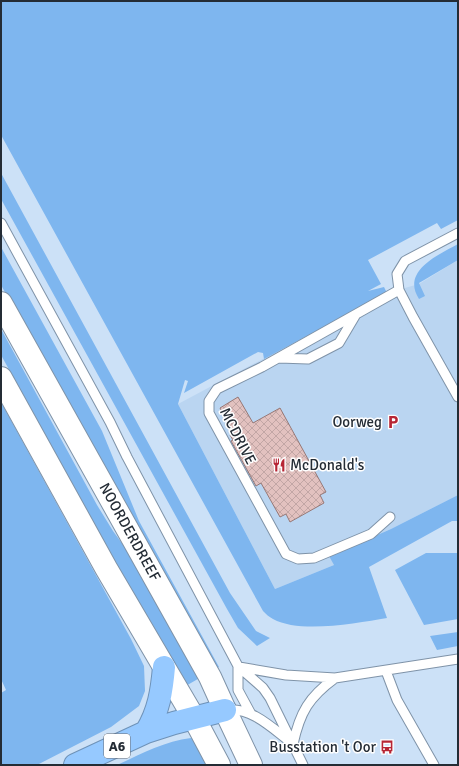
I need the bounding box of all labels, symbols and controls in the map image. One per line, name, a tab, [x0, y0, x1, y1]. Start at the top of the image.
street label: MCDRIVE	[216, 405, 260, 467]
place label: Oorweg	[332, 413, 382, 431]
parking icon: Oorweg	[385, 414, 401, 430]
place label: McDonald's	[290, 456, 365, 474]
restaurant icon: McDonald's	[271, 457, 287, 473]
street label: NOORDERDREEF	[96, 480, 165, 584]
road number: A6	[104, 734, 130, 758]
place label: Busstation 't Oor	[269, 738, 376, 756]
bus stop icon: Busstation 't Oor	[379, 739, 395, 755]

